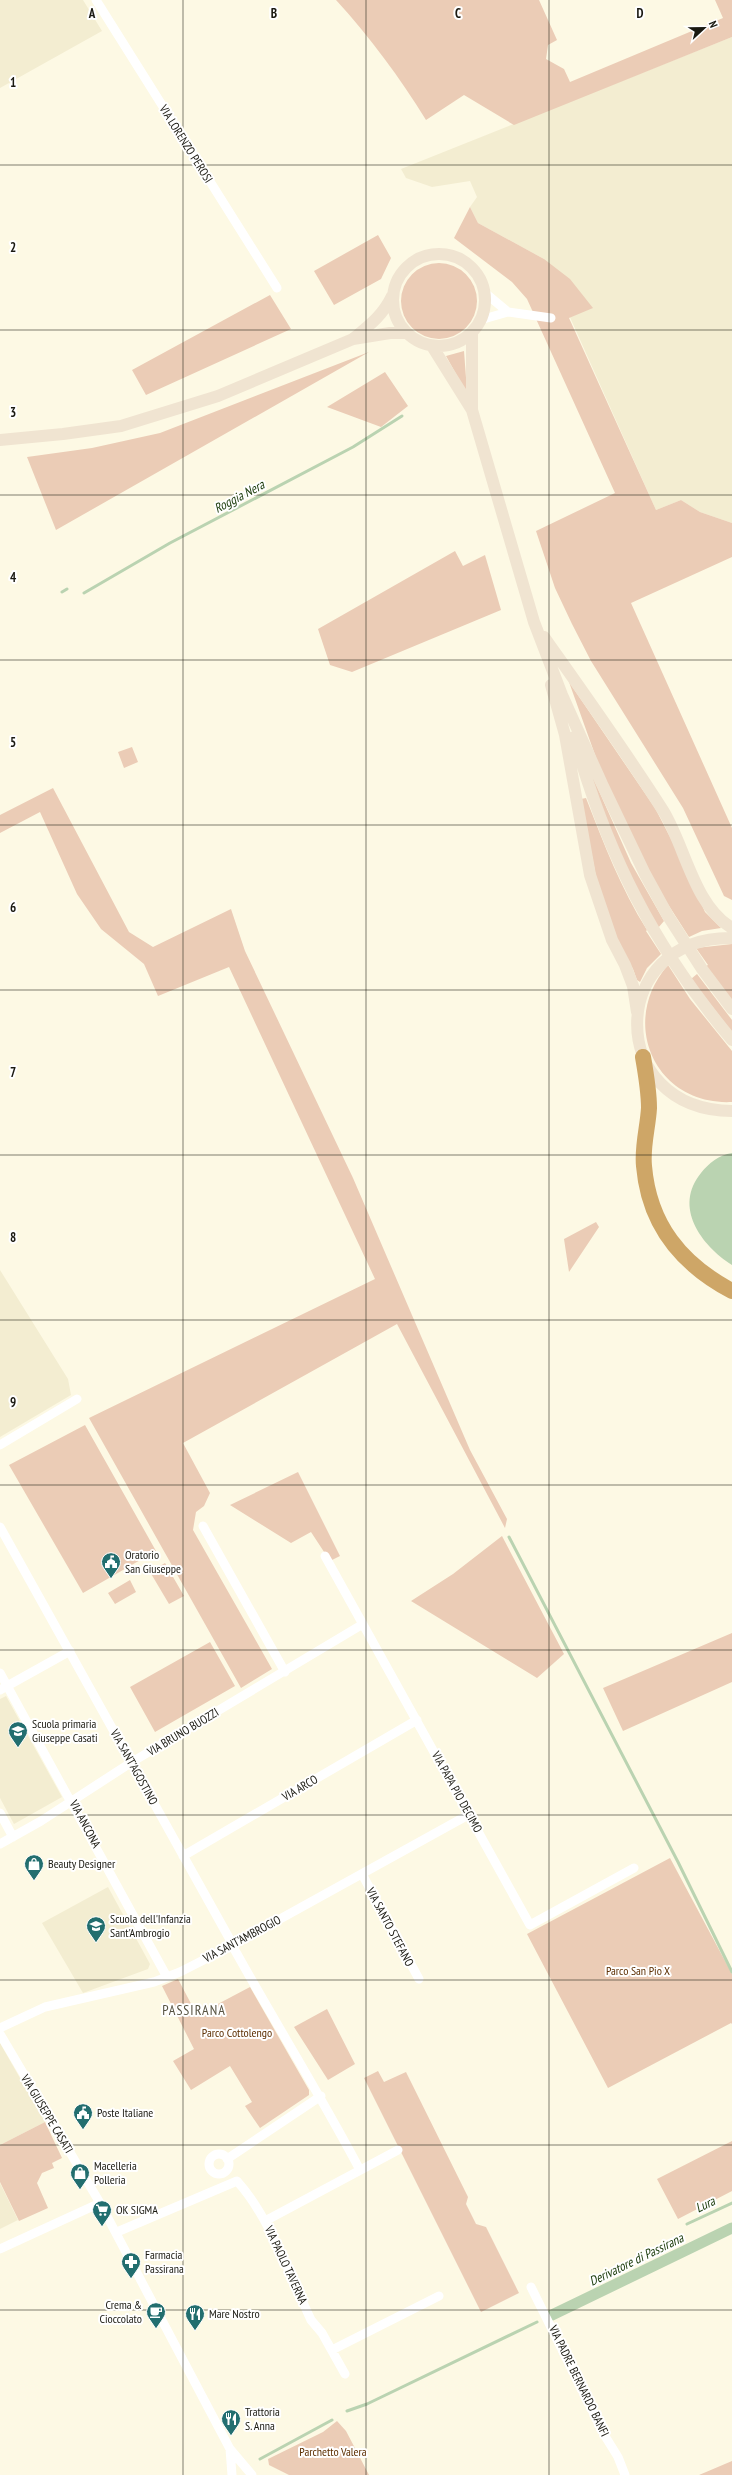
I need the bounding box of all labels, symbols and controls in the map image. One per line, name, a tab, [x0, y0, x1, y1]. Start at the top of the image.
text: A	[88, 5, 96, 22]
text: B	[271, 5, 277, 22]
text: C	[455, 5, 461, 22]
text: D	[637, 5, 644, 22]
north arrow	[684, 8, 724, 48]
text: N	[706, 19, 721, 30]
text: 1	[10, 74, 16, 91]
street label: VIA LORENZO PEROSI	[156, 101, 216, 185]
text: 2	[10, 239, 16, 256]
text: 3	[10, 404, 16, 421]
water label: Roggia Nera	[211, 476, 268, 517]
text: 4	[10, 569, 17, 586]
text: 5	[10, 734, 16, 751]
text: 6	[10, 899, 16, 916]
text: 7	[10, 1064, 16, 1081]
text: 8	[10, 1229, 16, 1246]
text: 9	[10, 1394, 16, 1411]
place label: Oratorio San Giuseppe	[125, 1547, 181, 1576]
public building icon: Oratorio San Giuseppe	[100, 1551, 122, 1579]
street label: VIA BRUNO BUOZZI	[143, 1704, 221, 1759]
place label: Scuola primaria Giuseppe Casati	[32, 1716, 98, 1745]
school or university icon: Scuola primaria Giuseppe Casati	[7, 1720, 29, 1748]
street label: VIA SANT'AGOSTINO	[107, 1725, 162, 1808]
street label: VIA PAPA PIO DECIMO	[428, 1748, 486, 1835]
street label: VIA ARCO	[278, 1771, 321, 1804]
street label: VIA ANCONA	[66, 1796, 104, 1851]
shop icon: Beauty Designer	[23, 1853, 45, 1881]
place label: Beauty Designer	[48, 1856, 116, 1871]
street label: VIA SANTO STEFANO	[363, 1884, 418, 1969]
place label: Scuola dell'Infanzia Sant'Ambrogio	[110, 1911, 191, 1940]
street label: VIA SANT'AMBROGIO	[199, 1912, 284, 1966]
school or university icon: Scuola dell'Infanzia Sant'Ambrogio	[85, 1915, 107, 1943]
park label: Parco San Pio X	[606, 1963, 670, 1978]
district label: PASSIRANA	[162, 2001, 226, 2019]
park label: Parco Cottolengo	[202, 2025, 272, 2040]
street label: VIA GIUSEPPE CASATI	[18, 2071, 77, 2156]
public building icon: Poste Italiane	[72, 2102, 94, 2130]
place label: Poste Italiane	[97, 2105, 153, 2120]
place label: Macelleria Polleria	[94, 2158, 137, 2187]
shop icon: Macelleria Polleria	[69, 2162, 91, 2190]
water label: Lura	[693, 2192, 718, 2216]
supermarket icon: OK SIGMA	[91, 2199, 113, 2227]
place label: OK SIGMA	[116, 2202, 158, 2217]
street label: VIA PAOLO TAVERNA	[261, 2222, 311, 2307]
water label: Derivatore di Passirana	[586, 2229, 687, 2290]
place label: Farmacia Passirana	[145, 2247, 184, 2276]
pharmacy icon: Farmacia Passirana	[120, 2251, 142, 2279]
place label: Crema & Cioccolato	[99, 2297, 142, 2326]
cafe icon: Crema & Cioccolato	[145, 2301, 167, 2329]
restaurant icon: Mare Nostro	[184, 2303, 206, 2331]
place label: Mare Nostro	[209, 2306, 260, 2321]
street label: VIA PADRE BERNARDO BANFI	[546, 2322, 613, 2439]
place label: Trattoria S. Anna	[245, 2404, 280, 2433]
restaurant icon: Trattoria S. Anna	[220, 2408, 242, 2436]
park label: Parchetto Valera	[299, 2444, 367, 2459]

